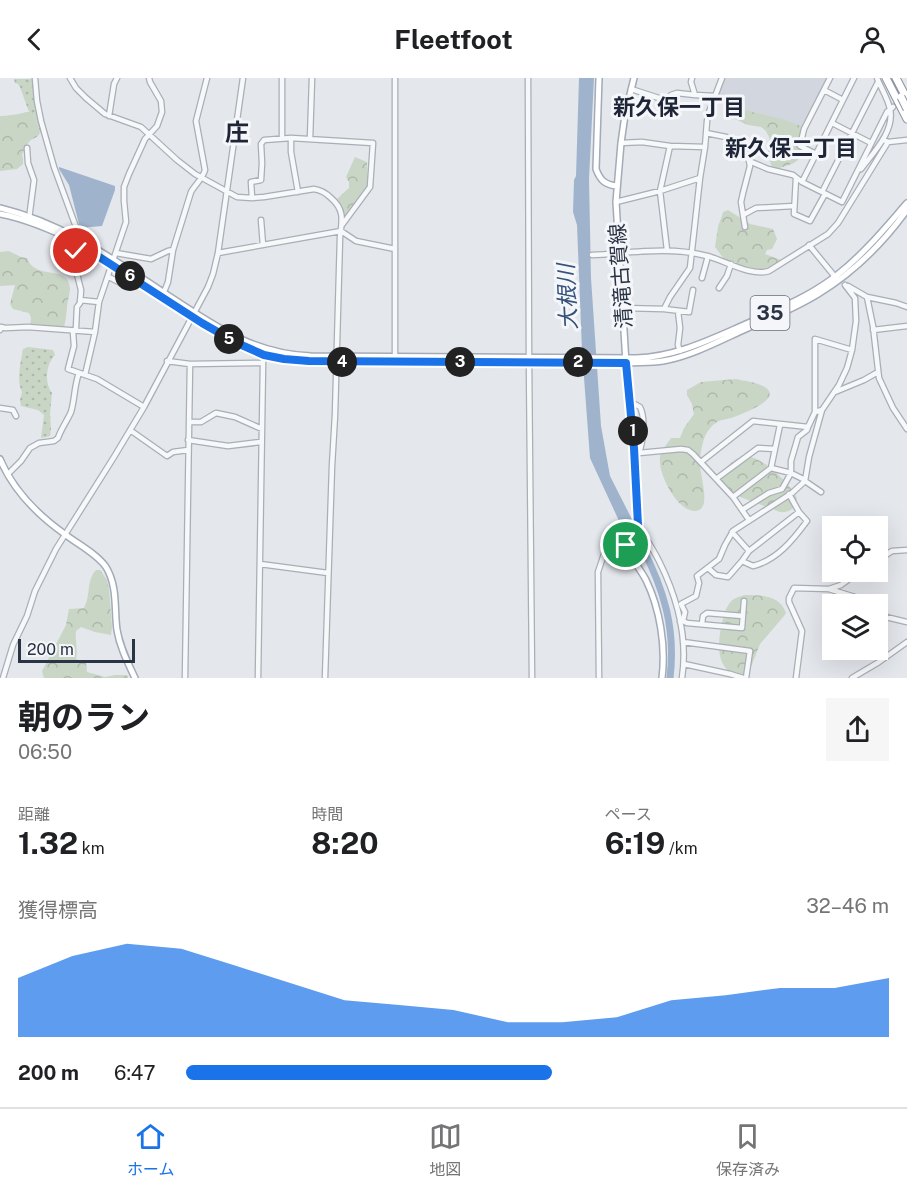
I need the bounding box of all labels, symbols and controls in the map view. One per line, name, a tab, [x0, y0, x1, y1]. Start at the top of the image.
icon: back	[18, 23, 51, 56]
text: Fleetfoot	[394, 23, 513, 55]
icon: person	[856, 23, 889, 56]
district label: 新久保一丁目	[613, 94, 745, 120]
district label: 庄	[225, 118, 249, 146]
district label: 新久保二丁目	[725, 135, 857, 161]
street label: 清滝古賀線	[604, 223, 637, 329]
pin	[50, 225, 101, 276]
icon: check	[59, 234, 92, 267]
pin: 6	[115, 261, 145, 291]
water label: 大根川	[552, 261, 582, 331]
text: 6	[125, 266, 135, 285]
road number: 35	[750, 296, 790, 330]
pin: 5	[214, 324, 244, 354]
text: 5	[224, 329, 234, 348]
pin: 4	[327, 347, 357, 377]
pin: 3	[445, 347, 475, 377]
pin: 2	[563, 347, 593, 377]
text: 4	[337, 352, 347, 371]
text: 3	[455, 352, 465, 371]
text: 2	[573, 352, 583, 371]
pin: 1	[618, 416, 648, 446]
text: 1	[630, 421, 636, 440]
map controls	[822, 516, 888, 660]
button: locate	[822, 516, 888, 582]
pin	[600, 519, 651, 570]
icon: arrive	[609, 528, 642, 561]
button: layers	[822, 594, 888, 660]
scale bar	[18, 636, 135, 664]
text: 200 m	[27, 640, 74, 659]
text: 朝のラン	[18, 698, 150, 736]
button: share	[826, 698, 889, 761]
text: 06:50	[18, 740, 72, 764]
text: 距離	[18, 805, 50, 824]
text: 時間	[311, 805, 343, 824]
text: ペース	[605, 805, 652, 824]
text: 1.32	[18, 825, 78, 861]
text: 8:20	[311, 825, 379, 861]
text: 6:19	[605, 825, 665, 861]
text: km	[78, 839, 105, 858]
text: /km	[665, 839, 698, 858]
text: 32–46 m	[806, 894, 889, 918]
text: 獲得標高	[18, 898, 98, 922]
text: 200 m	[18, 1061, 79, 1085]
text: 6:47	[114, 1061, 155, 1085]
tab: ホーム	[127, 1120, 175, 1180]
tab: 地図	[429, 1120, 462, 1180]
tab: 保存済み	[716, 1120, 780, 1180]

